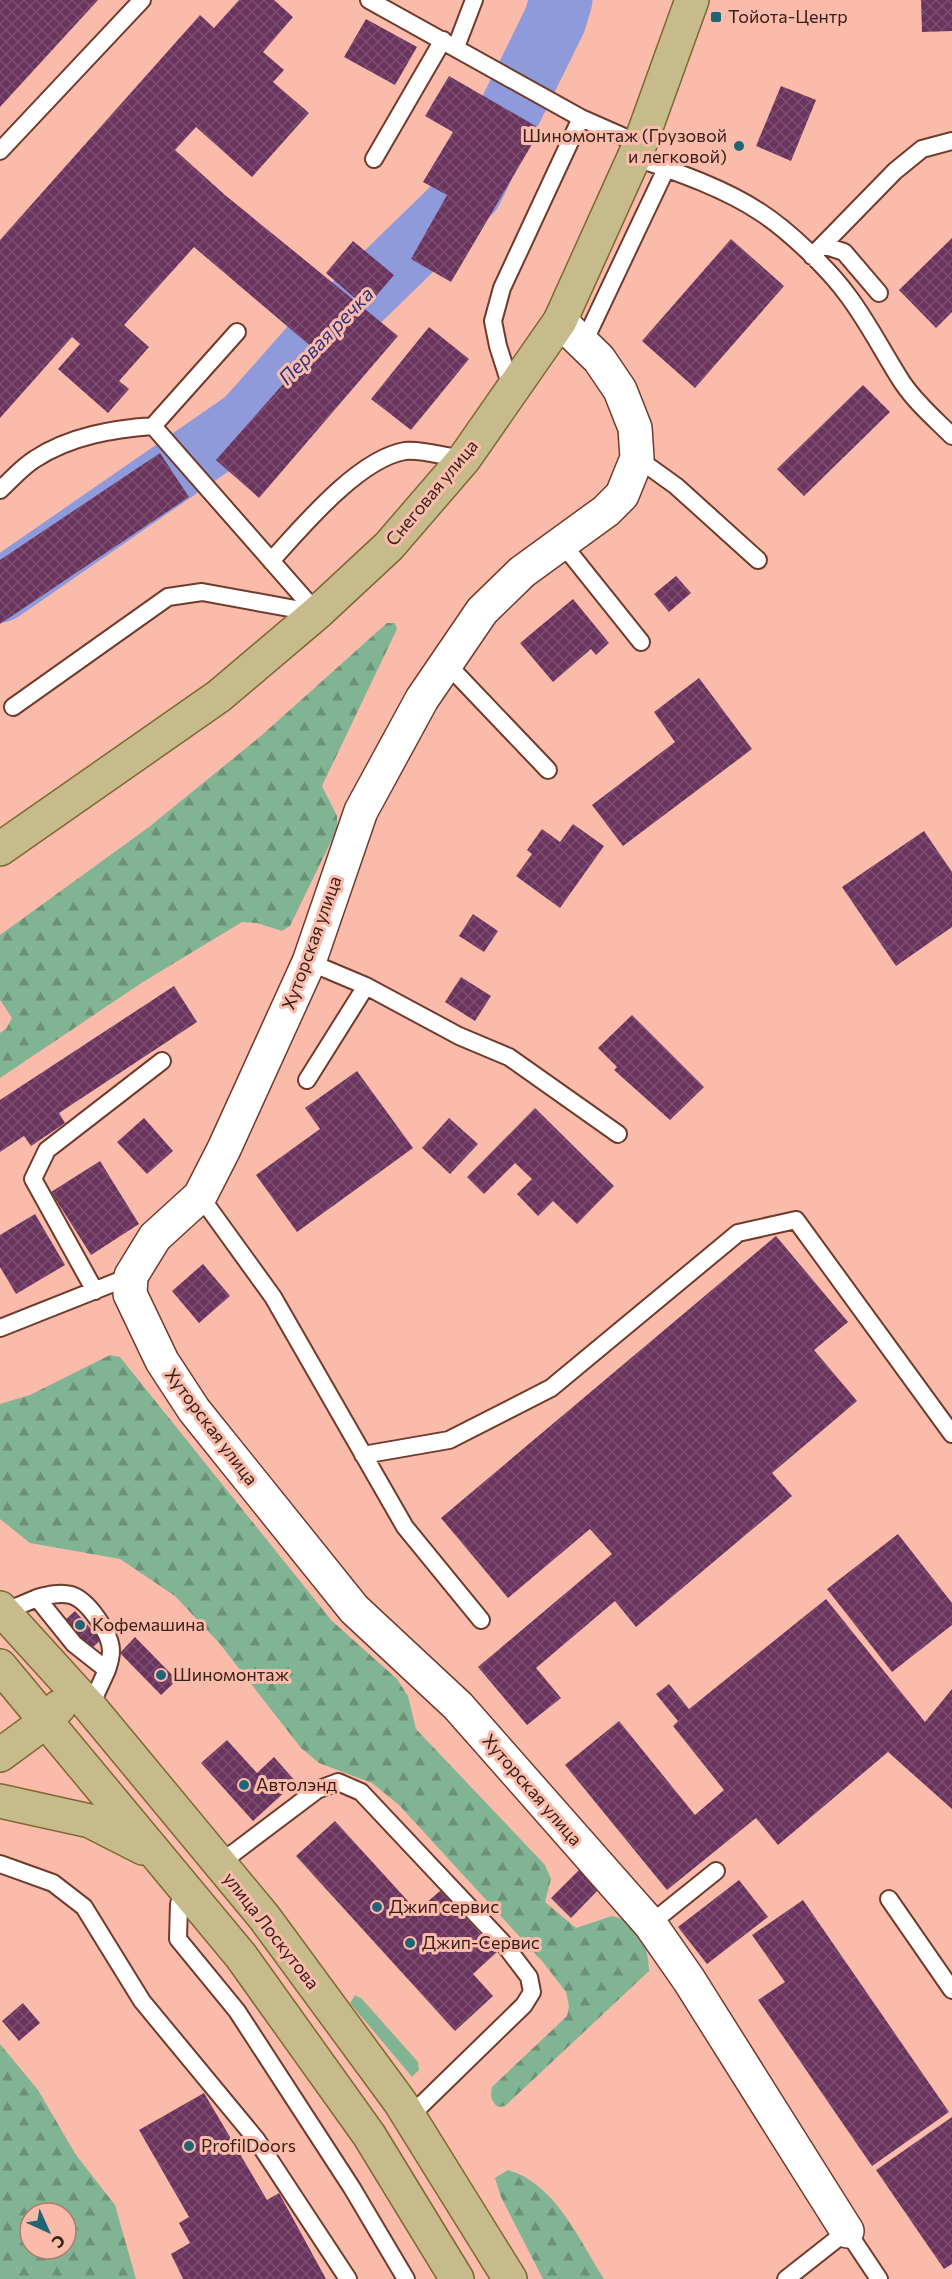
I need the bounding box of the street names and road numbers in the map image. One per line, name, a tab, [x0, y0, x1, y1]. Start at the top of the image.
street label: Снеговая улица	[381, 435, 482, 550]
street label: Хуторская улица	[277, 873, 345, 1012]
street label: Хуторская улица	[161, 1364, 263, 1489]
street label: Хуторская улица	[478, 1729, 587, 1850]
street label: улица Лоскутова	[219, 1867, 324, 1993]

